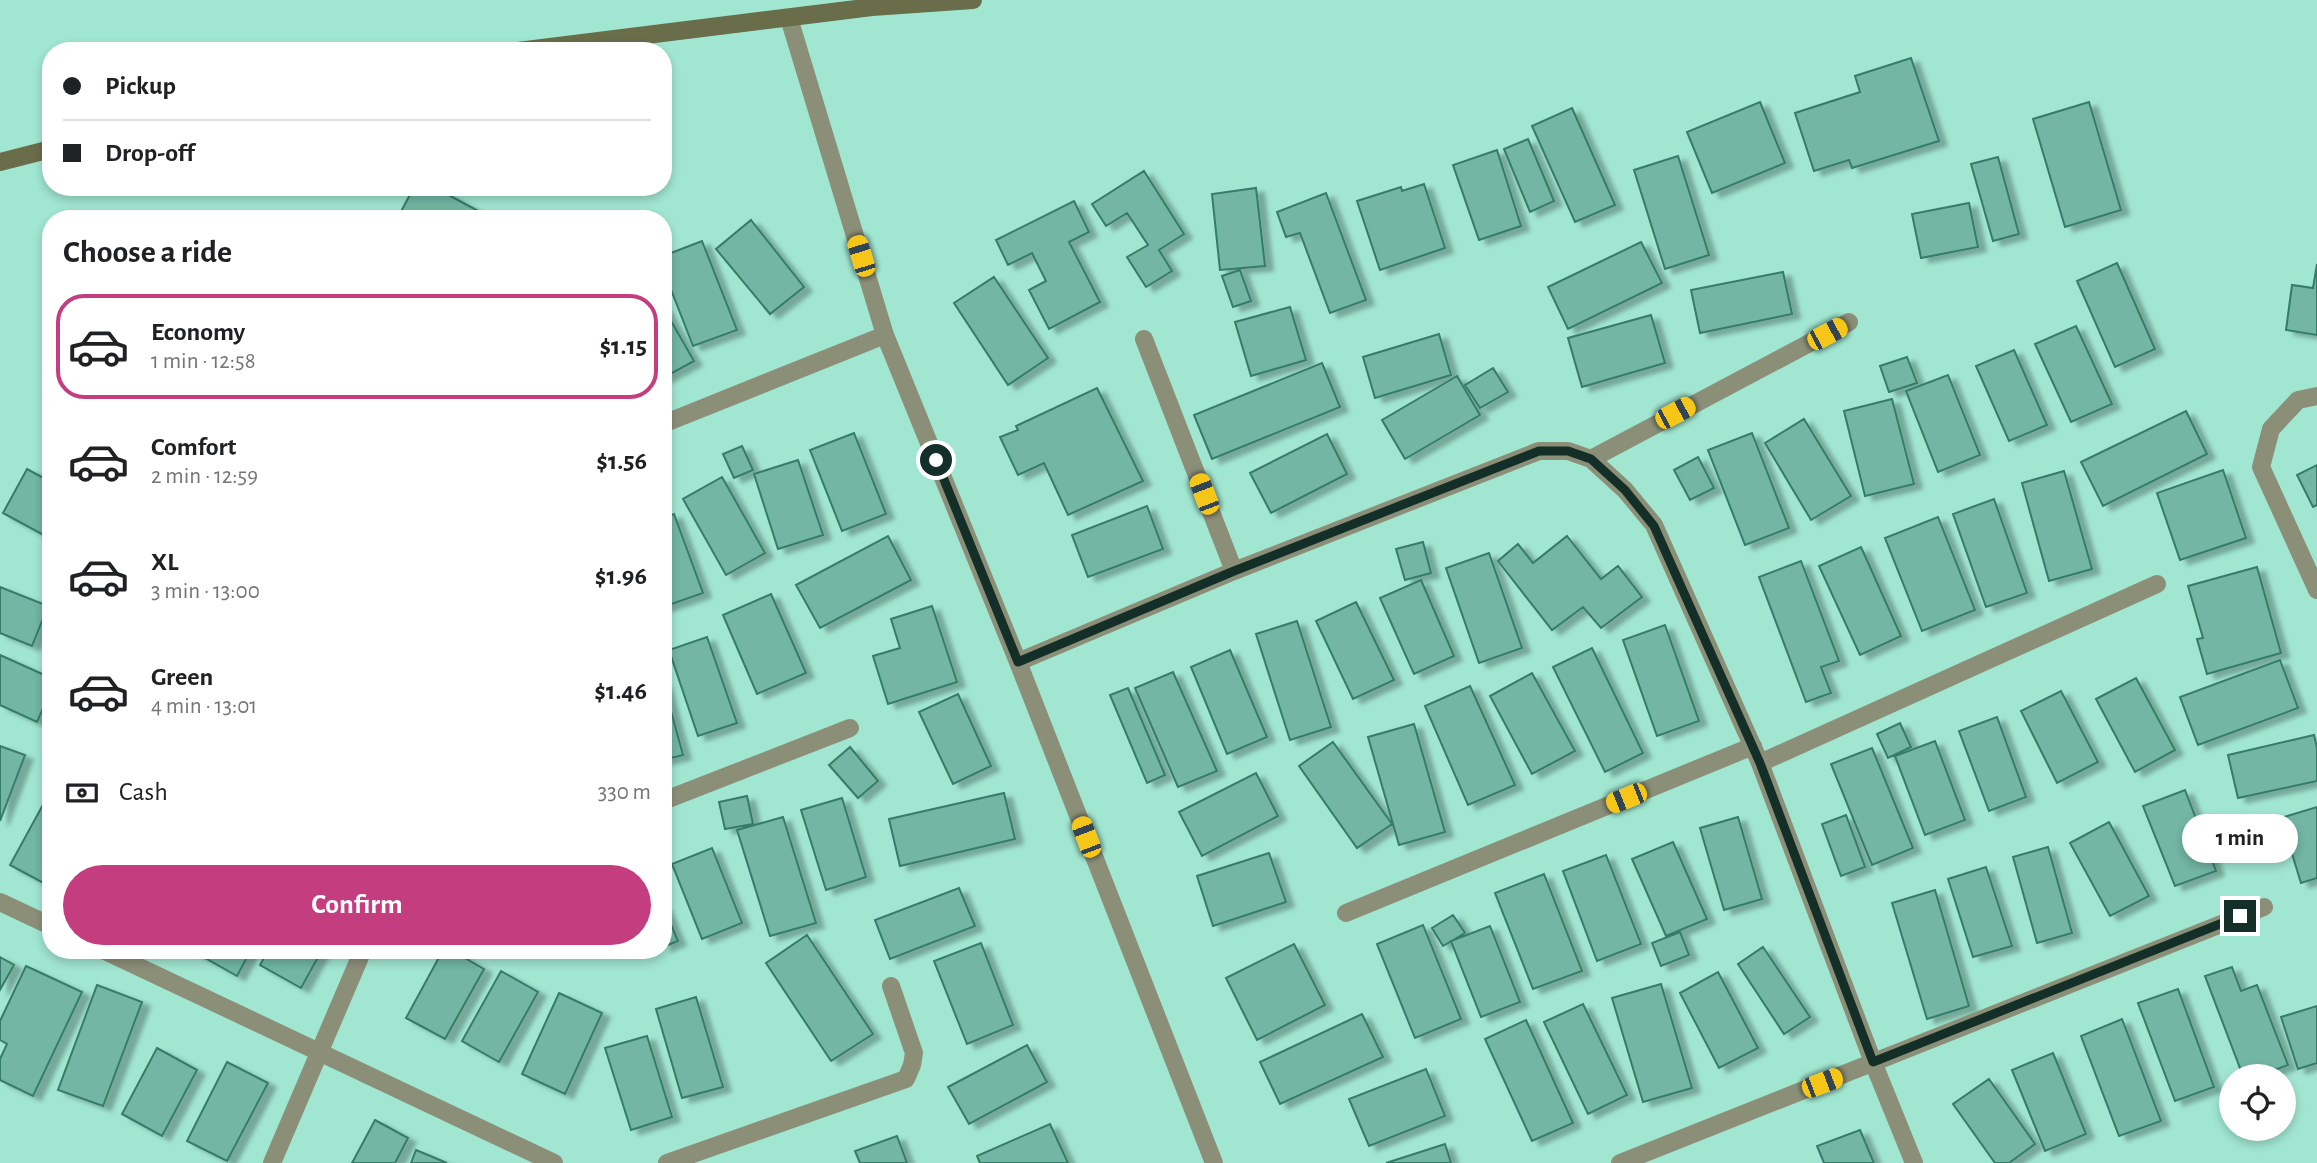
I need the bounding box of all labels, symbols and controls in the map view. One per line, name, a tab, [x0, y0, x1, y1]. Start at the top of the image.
text: Pickup	[105, 73, 176, 99]
text: Drop-off	[105, 140, 194, 166]
car	[845, 233, 878, 279]
text: Choose a ride	[63, 236, 232, 268]
icon: car	[67, 315, 130, 378]
car	[1804, 315, 1851, 353]
text: Economy	[151, 319, 245, 345]
text: $1.15	[599, 333, 647, 359]
text: 1 min · 12:58	[151, 350, 256, 373]
car	[1652, 394, 1699, 432]
icon: car	[67, 430, 130, 493]
text: Comfort	[151, 434, 236, 460]
route start	[920, 444, 952, 476]
text: $1.56	[596, 448, 647, 474]
text: 2 min · 12:59	[151, 465, 258, 488]
car	[1187, 471, 1222, 517]
icon: car	[67, 545, 130, 608]
text: XL	[151, 549, 178, 575]
text: $1.96	[595, 563, 647, 589]
text: 3 min · 13:00	[151, 580, 260, 603]
icon: car	[67, 660, 130, 723]
text: Green	[151, 664, 213, 690]
text: $1.46	[594, 678, 647, 704]
text: 4 min · 13:01	[151, 695, 257, 718]
icon: cash	[63, 774, 101, 812]
text: Cash	[119, 779, 168, 805]
car	[1603, 780, 1650, 816]
text: 330 m	[598, 781, 651, 804]
car	[1069, 814, 1104, 860]
callout: 1 min	[2182, 814, 2298, 864]
text: 1 min	[2216, 827, 2264, 850]
button: Confirm	[63, 865, 651, 945]
route end	[2224, 900, 2256, 932]
map controls	[2219, 1064, 2296, 1141]
button: locate	[2219, 1064, 2296, 1141]
car	[1799, 1066, 1846, 1100]

